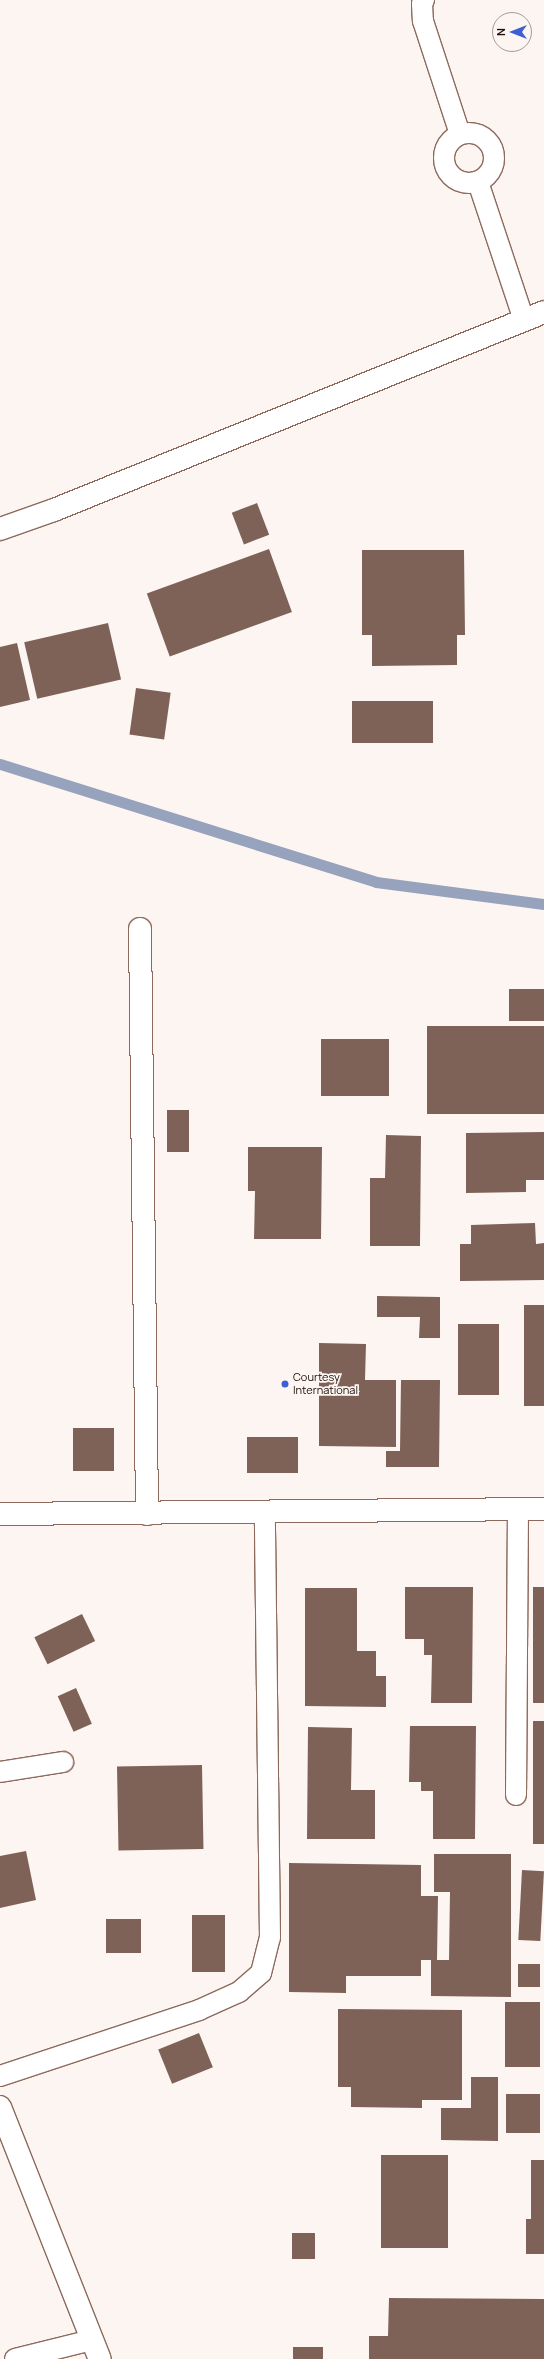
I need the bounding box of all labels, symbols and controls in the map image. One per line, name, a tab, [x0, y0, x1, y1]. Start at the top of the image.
north arrow	[492, 12, 532, 52]
text: N	[493, 28, 508, 36]
place label: Courtesy International	[293, 1371, 358, 1397]
marker: Courtesy International	[280, 1379, 290, 1389]

